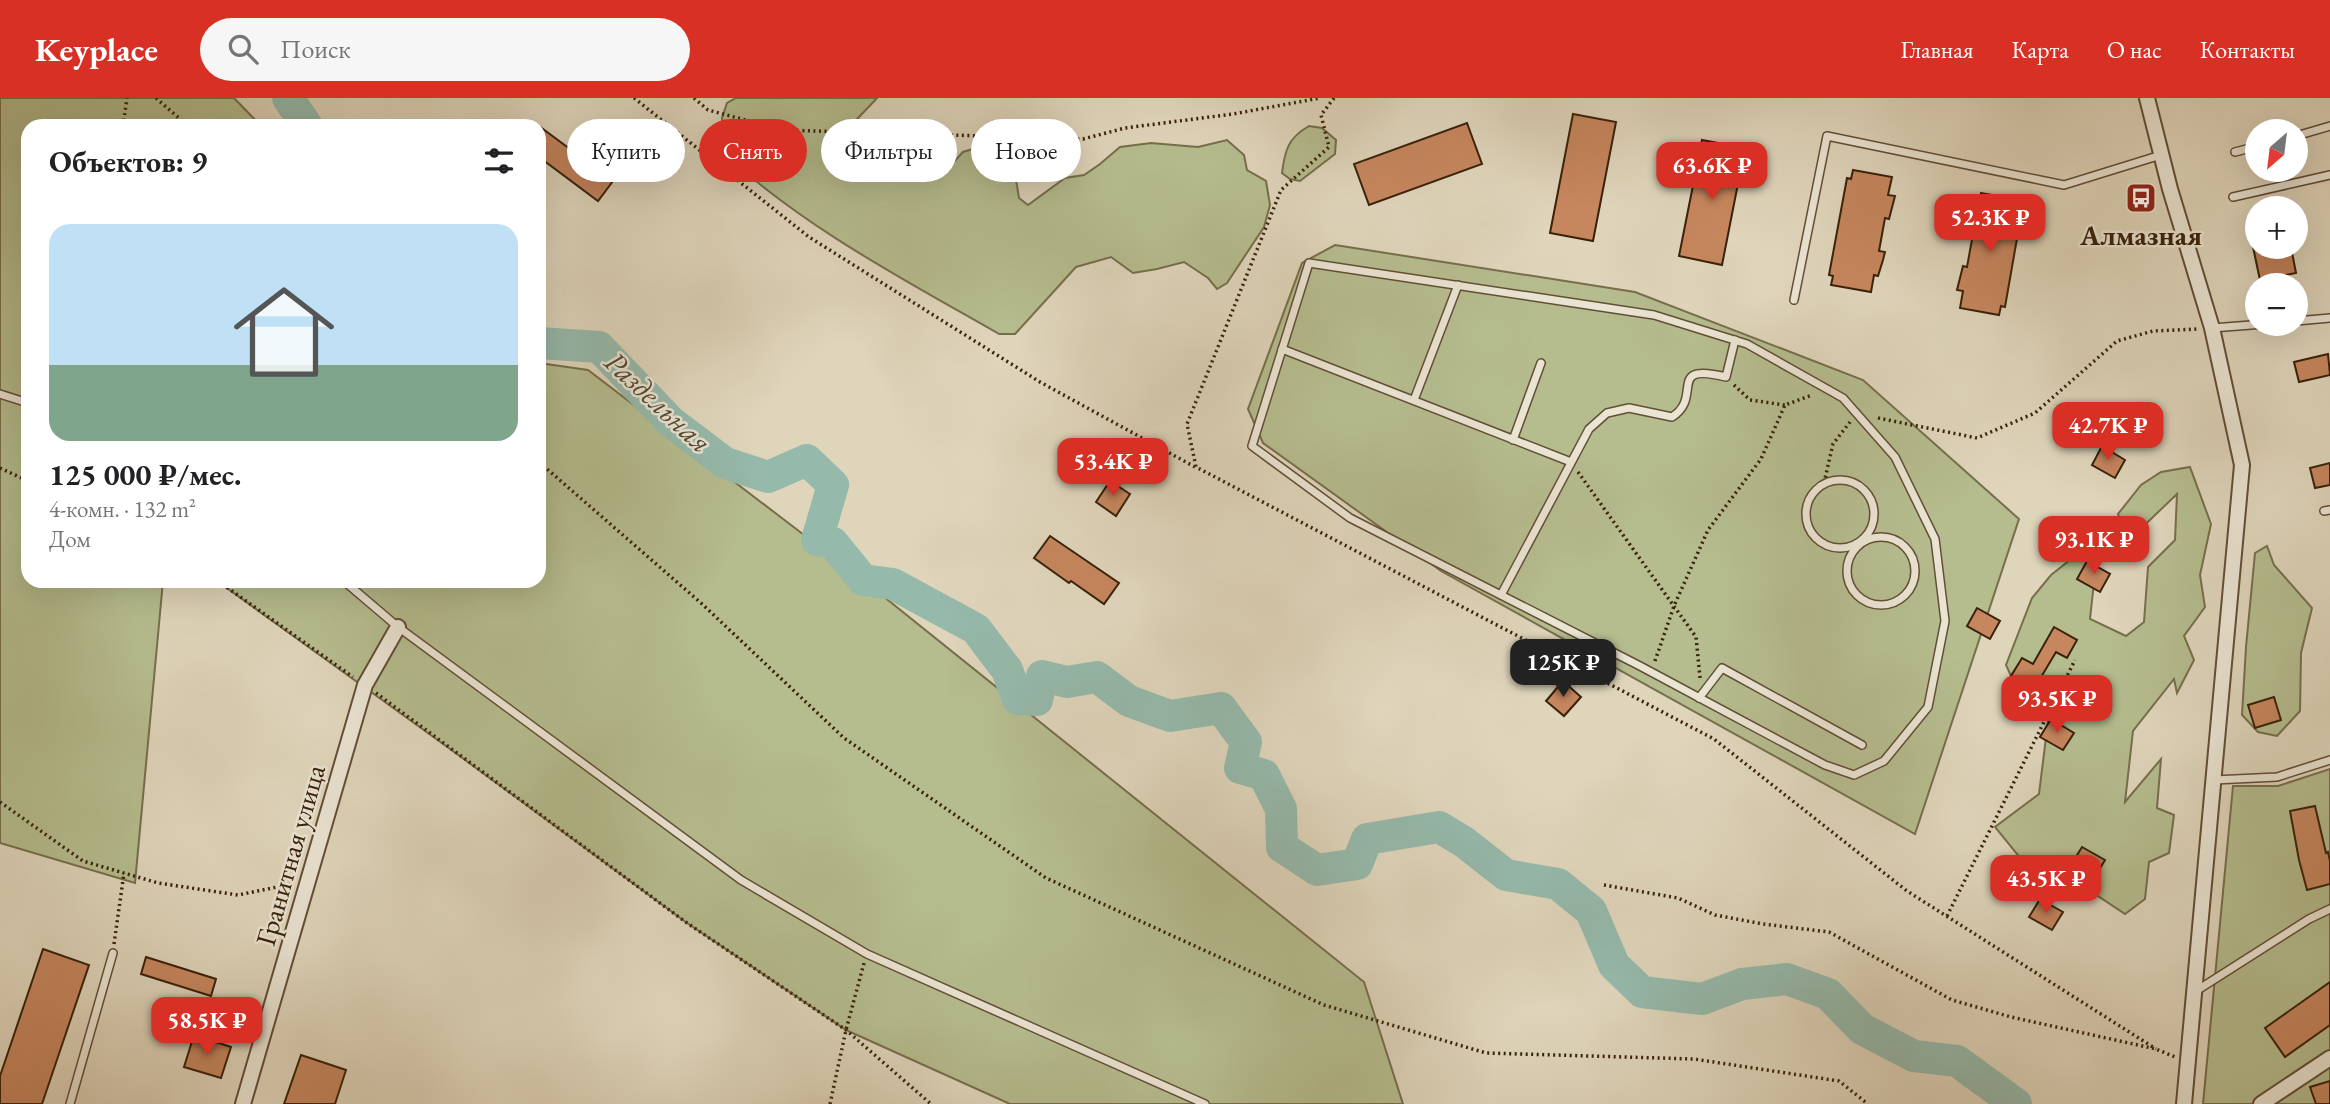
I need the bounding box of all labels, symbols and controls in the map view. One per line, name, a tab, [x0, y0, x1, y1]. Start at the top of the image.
search box	[200, 18, 690, 81]
text: Keyplace	[35, 28, 158, 71]
icon: search	[224, 30, 262, 68]
text: Поиск	[280, 32, 351, 66]
text: Главная	[1900, 34, 1974, 65]
text: Карта	[2012, 34, 2069, 65]
text: О нас	[2107, 34, 2162, 65]
text: Контакты	[2200, 34, 2295, 65]
chip: Купить	[567, 119, 685, 182]
chip: Снять	[699, 119, 807, 182]
chip: Фильтры	[821, 119, 957, 182]
chip: Новое	[971, 119, 1081, 182]
north arrow	[2245, 119, 2308, 182]
map controls	[2245, 119, 2308, 336]
text: Объектов: 9	[49, 142, 207, 181]
icon: filters	[480, 142, 518, 180]
pin: 63.6K ₽	[1647, 142, 1777, 202]
text: 63.6K ₽	[1672, 150, 1752, 180]
bus stop icon: Алмазная	[2124, 181, 2158, 215]
pin: 52.3K ₽	[1925, 194, 2055, 254]
button: +	[2245, 196, 2308, 259]
text: 52.3K ₽	[1950, 202, 2030, 232]
place label: Алмазная	[2079, 217, 2202, 253]
icon: home	[221, 269, 347, 395]
button: −	[2245, 273, 2308, 336]
water label: Раздельная	[596, 342, 720, 461]
pin: 42.7K ₽	[2043, 402, 2173, 462]
text: 42.7K ₽	[2068, 410, 2148, 440]
pin: 53.4K ₽	[1048, 438, 1178, 498]
text: 53.4K ₽	[1073, 446, 1153, 476]
text: 125 000 ₽/мес.	[49, 455, 242, 494]
text: 4-комн. · 132 m²	[49, 494, 196, 524]
pin: 93.1K ₽	[2029, 517, 2159, 576]
text: Дом	[49, 524, 91, 554]
text: 93.1K ₽	[2054, 524, 2134, 554]
pin: 125K ₽	[1506, 640, 1620, 699]
text: 125K ₽	[1526, 647, 1600, 677]
pin: 93.5K ₽	[1992, 676, 2122, 735]
text: 93.5K ₽	[2017, 683, 2097, 713]
street label: Гранитная улица	[247, 759, 333, 950]
pin: 43.5K ₽	[1981, 856, 2111, 915]
text: 43.5K ₽	[2006, 863, 2086, 893]
pin: 58.5K ₽	[142, 998, 272, 1057]
text: 58.5K ₽	[167, 1005, 247, 1035]

